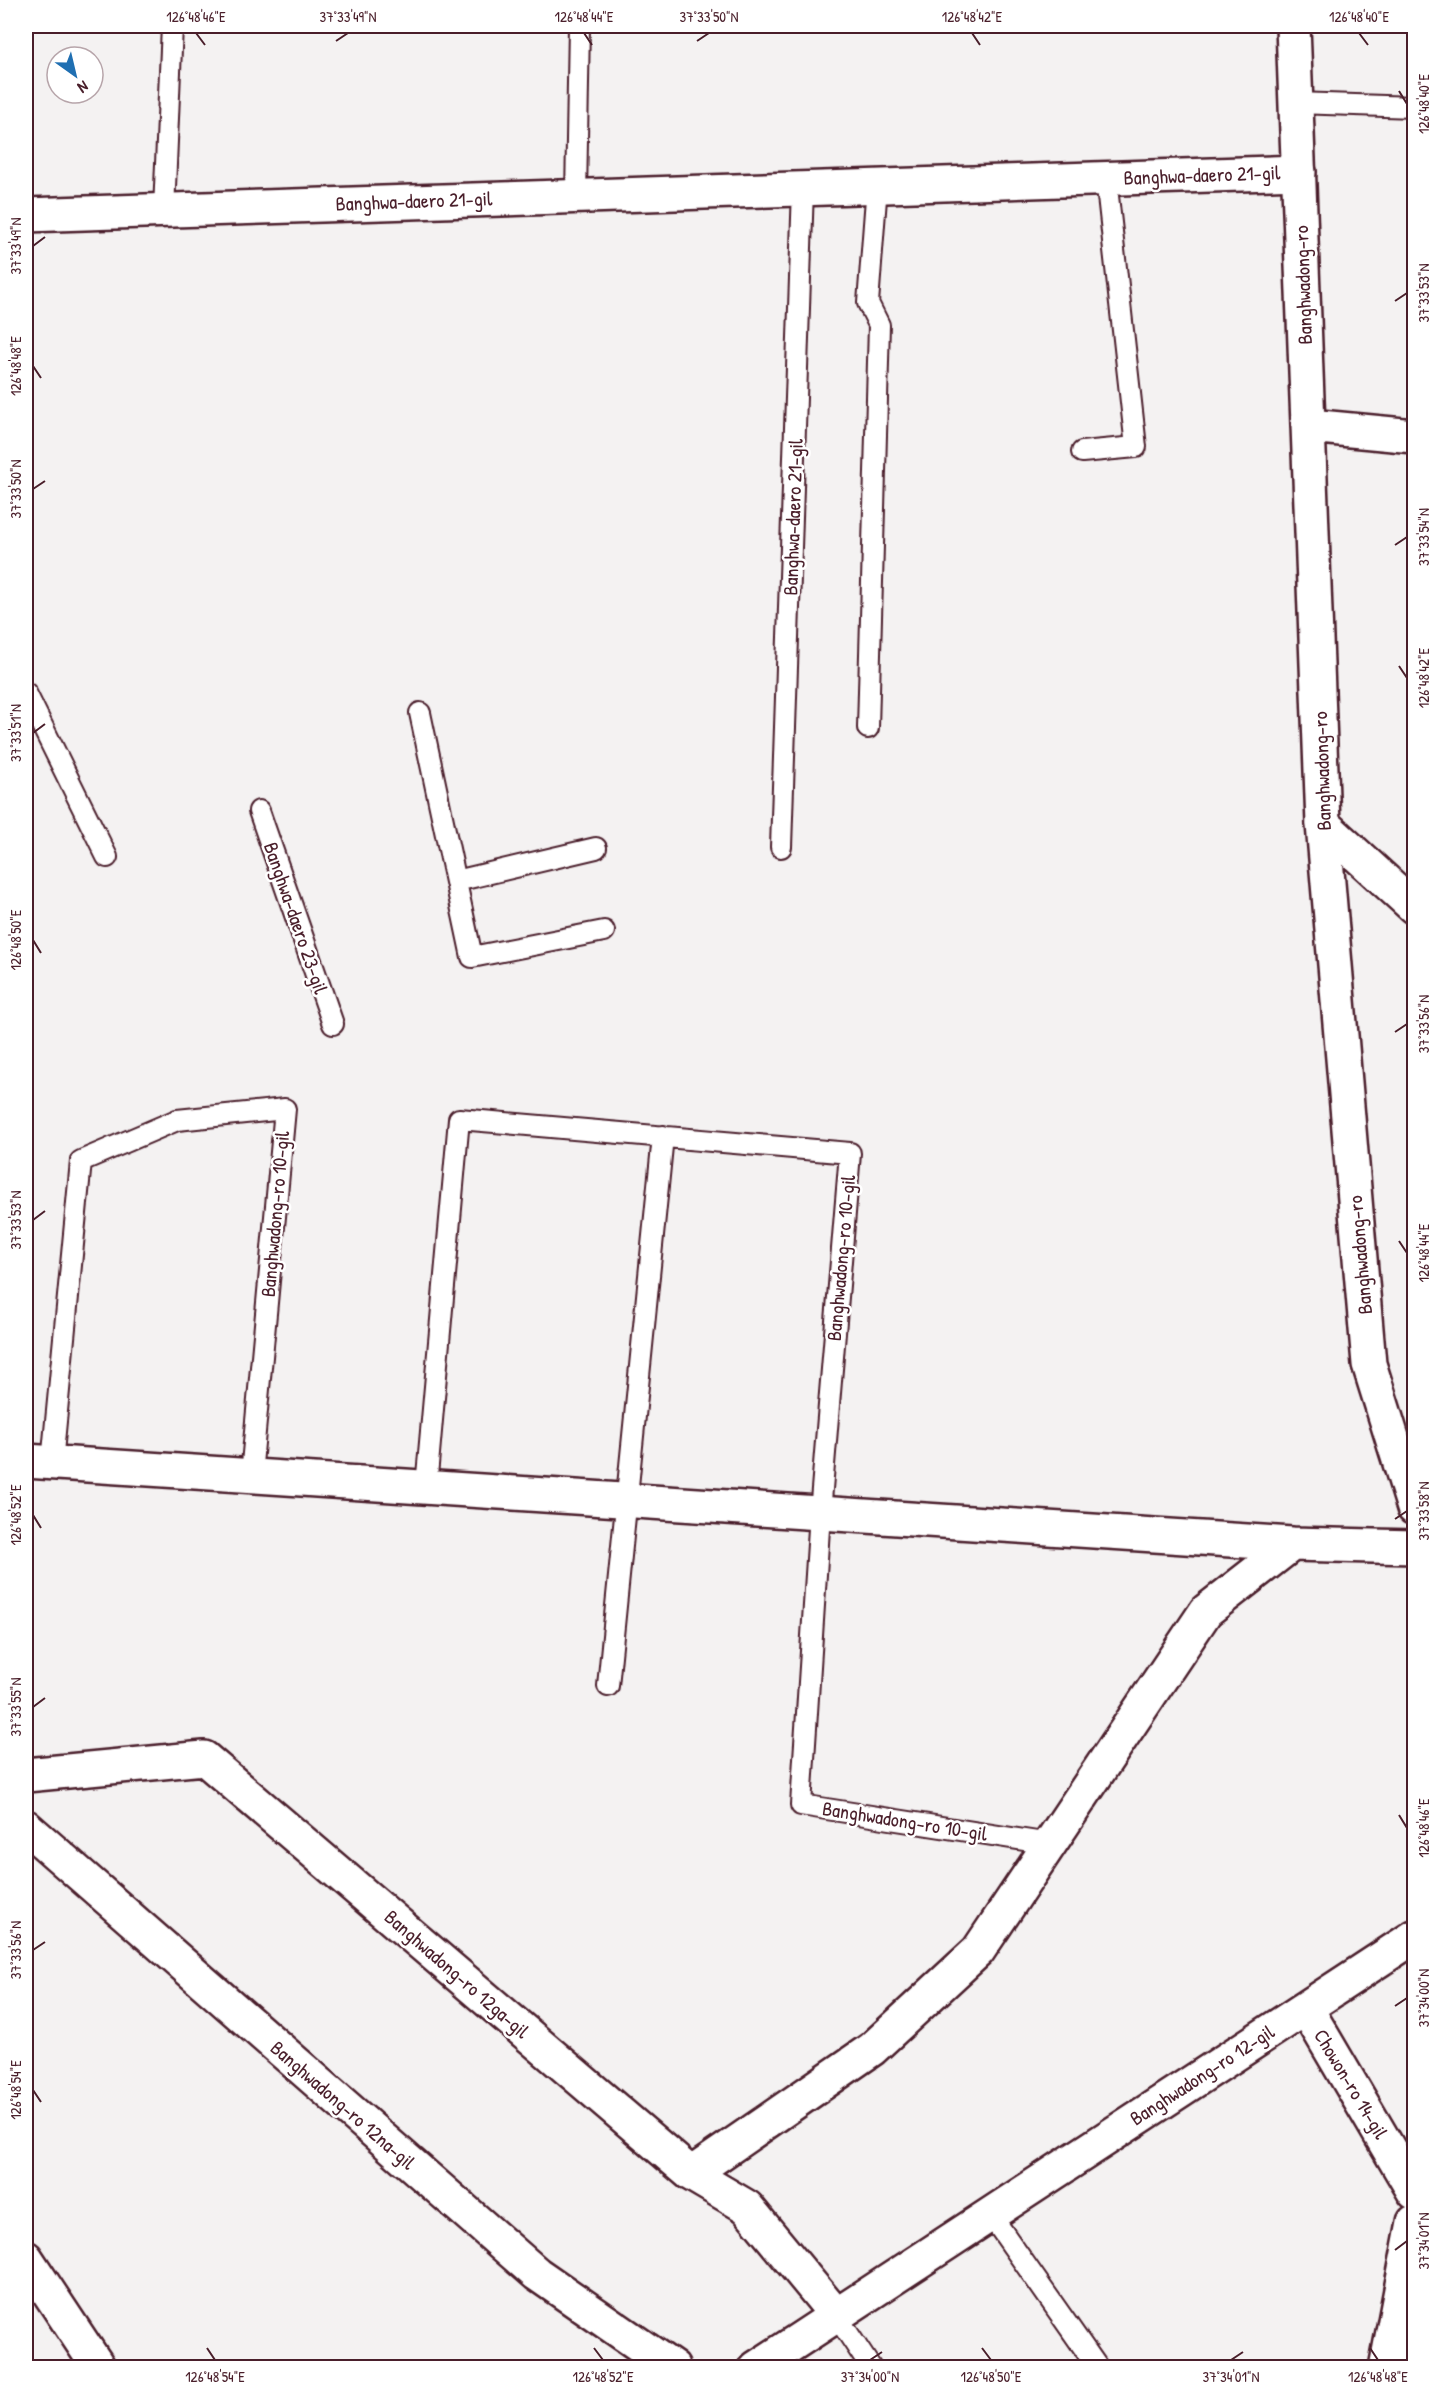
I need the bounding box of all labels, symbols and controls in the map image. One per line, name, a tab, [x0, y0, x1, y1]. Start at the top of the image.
text: 126°48'46"E	[166, 6, 226, 27]
text: 37°33'49"N	[319, 6, 377, 27]
text: 126°48'44"E	[555, 6, 614, 27]
text: 37°33'50"N	[679, 6, 739, 27]
text: 126°48'42"E	[942, 6, 1003, 27]
text: 126°48'40"E	[1329, 6, 1389, 27]
north arrow	[45, 45, 105, 105]
text: 126°48'40"E	[1413, 74, 1434, 134]
text: N	[73, 76, 93, 99]
street label: Banghwa-daero 21-gil	[1123, 158, 1282, 191]
street label: Banghwa-daero 21-gil	[335, 184, 494, 217]
text: 37°33'49"N	[5, 217, 26, 275]
street label: Banghwadong-ro	[1287, 225, 1318, 345]
text: 37°33'53"N	[1413, 263, 1434, 323]
text: 126°48'48"E	[5, 336, 26, 396]
street label: Banghwa-daero 21-gil	[776, 437, 809, 596]
text: 37°33'50"N	[5, 459, 26, 519]
text: 37°33'54"N	[1413, 508, 1434, 566]
text: 126°48'42"E	[1413, 647, 1434, 708]
text: 37°33'51"N	[5, 704, 26, 762]
street label: Banghwadong-ro	[1306, 711, 1337, 831]
street label: Banghwa-daero 23-gil	[258, 838, 335, 998]
text: 126°48'50"E	[5, 909, 26, 970]
text: 37°33'56"N	[1413, 995, 1434, 1053]
street label: Banghwadong-ro 10-gil	[254, 1129, 295, 1298]
street label: Banghwadong-ro 10-gil	[820, 1173, 861, 1342]
text: 37°33'53"N	[5, 1190, 26, 1250]
street label: Banghwadong-ro	[1341, 1195, 1378, 1316]
text: 126°48'44"E	[1413, 1223, 1434, 1282]
text: 37°33'58"N	[1413, 1482, 1434, 1540]
text: 126°48'52"E	[5, 1484, 26, 1546]
text: 37°33'55"N	[5, 1678, 26, 1736]
street label: Banghwadong-ro 10-gil	[821, 1794, 990, 1847]
text: 126°48'46"E	[1413, 1798, 1434, 1858]
street label: Banghwadong-ro 12ga-gil	[379, 1903, 536, 2045]
text: 37°33'56"N	[5, 1921, 26, 1979]
text: 37°34'00"N	[1413, 1969, 1434, 2027]
street label: Banghwadong-ro 12-gil	[1124, 2017, 1280, 2131]
street label: Chowon-ro 14-gil	[1308, 2024, 1395, 2144]
street label: Banghwadong-ro 12na-gil	[265, 2034, 422, 2176]
text: 126°48'54"E	[5, 2060, 26, 2120]
text: 37°34'01"N	[1413, 2212, 1434, 2270]
text: 126°48'54"E	[185, 2366, 245, 2387]
text: 126°48'52"E	[572, 2366, 634, 2387]
text: 37°34'00"N	[841, 2366, 899, 2387]
text: 126°48'50"E	[961, 2366, 1022, 2387]
text: 37°34'01"N	[1202, 2366, 1260, 2387]
text: 126°48'48"E	[1348, 2366, 1408, 2387]

